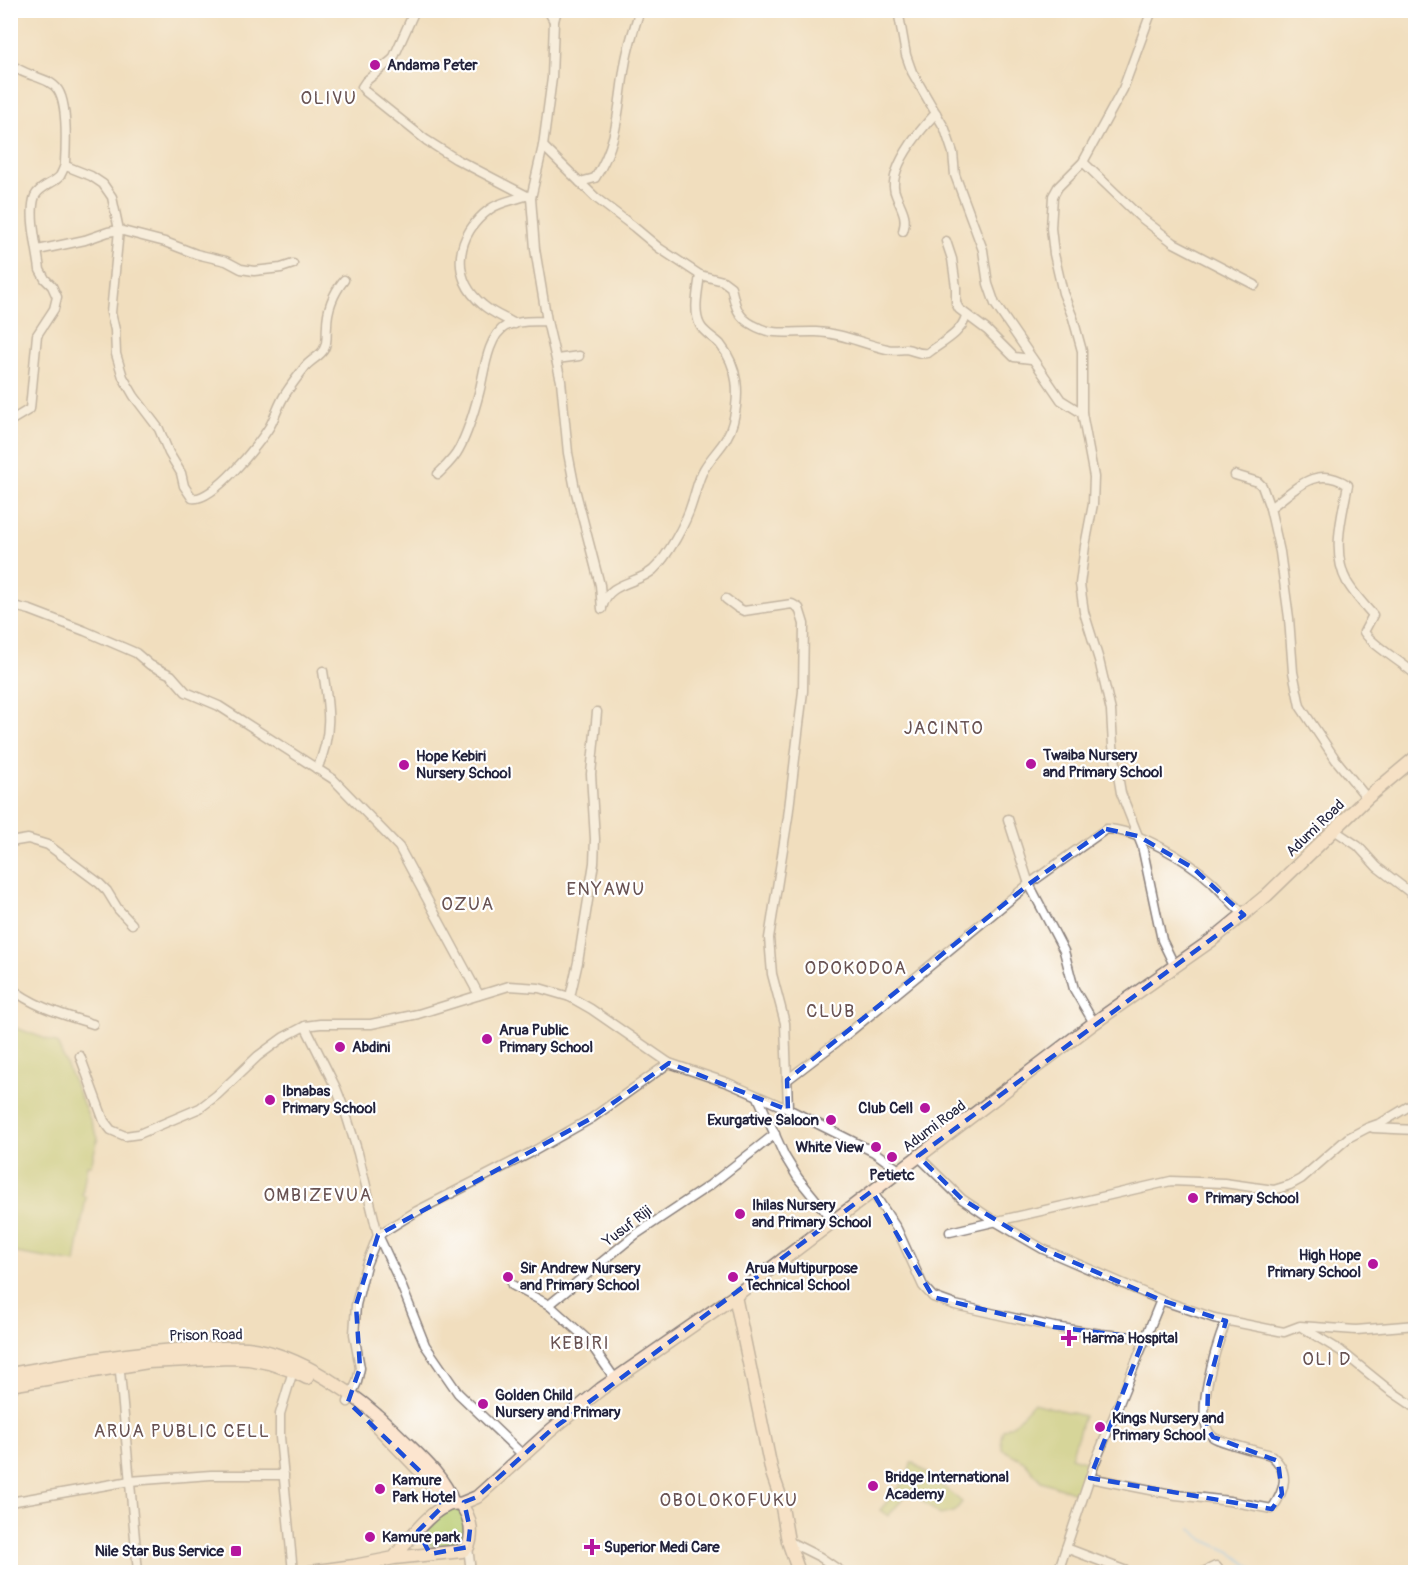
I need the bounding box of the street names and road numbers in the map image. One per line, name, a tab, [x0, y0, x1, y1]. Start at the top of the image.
street label: Adumi Road	[1282, 796, 1349, 861]
street label: Adumi Road	[899, 1096, 970, 1156]
street label: Yusuf Riji	[598, 1202, 656, 1252]
street label: Prison Road	[169, 1325, 243, 1346]

